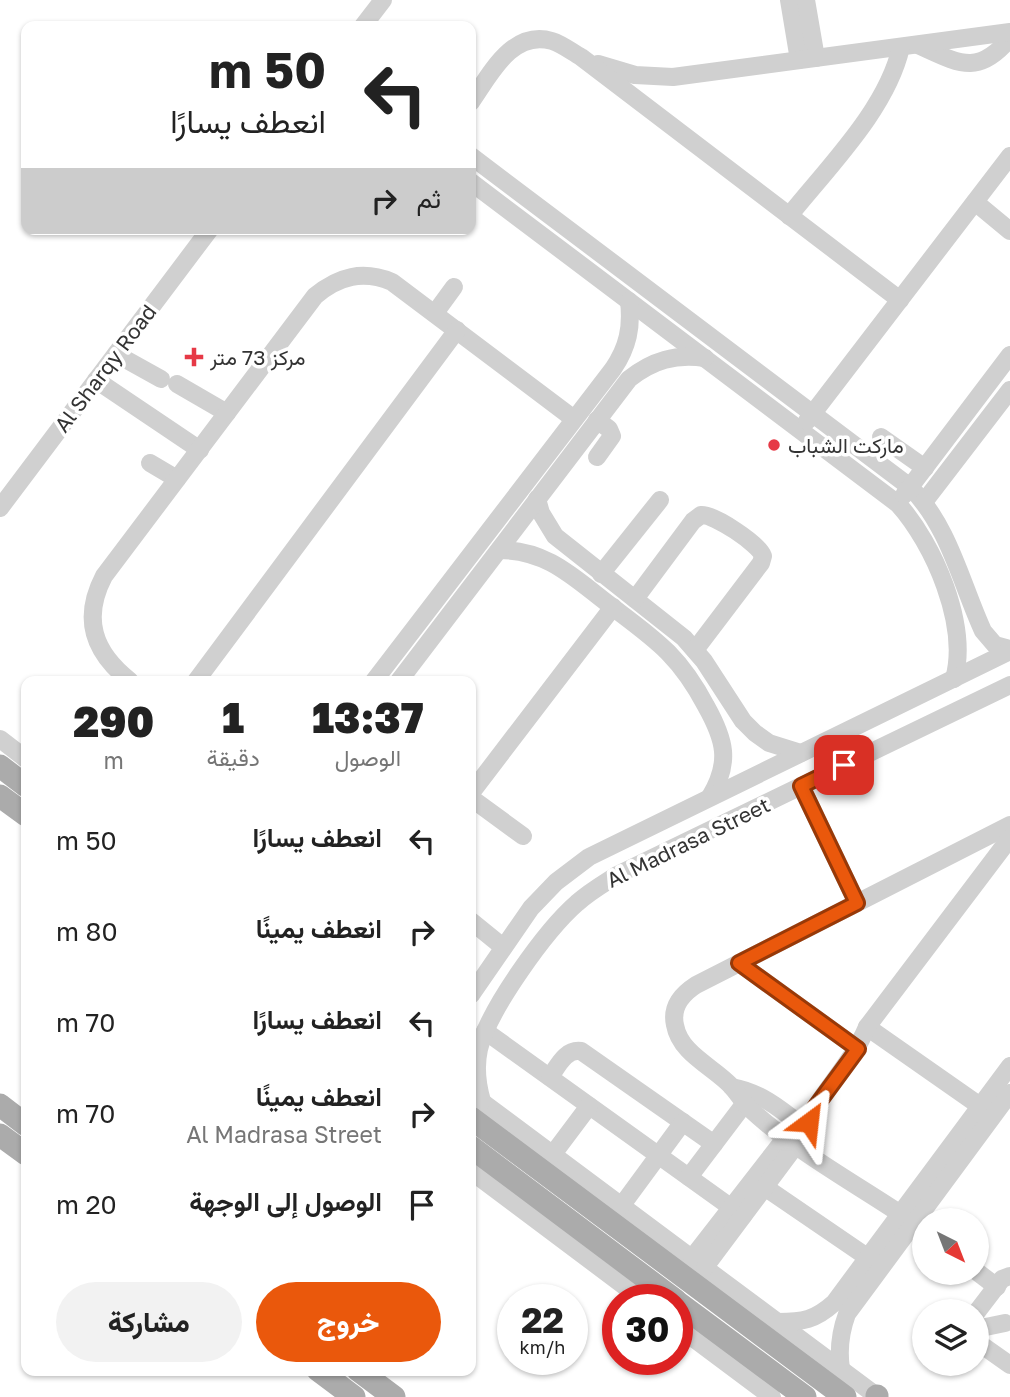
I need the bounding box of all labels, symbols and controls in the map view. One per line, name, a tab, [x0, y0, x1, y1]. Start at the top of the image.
text: 50 m	[209, 40, 326, 99]
icon: left	[350, 49, 441, 140]
text: انعطف يسارًا	[170, 102, 326, 140]
icon: right	[365, 182, 403, 220]
text: ثم	[417, 183, 441, 214]
street label: Al Sharqy Road	[49, 299, 161, 437]
place label: مركز 73 متر	[209, 344, 306, 371]
marker: مركز 73 متر	[184, 347, 204, 367]
place label: ماركت الشباب	[788, 432, 904, 459]
marker: ماركت الشباب	[766, 437, 782, 453]
text: 1	[222, 692, 244, 742]
text: 13:37	[312, 692, 424, 742]
text: 290	[73, 696, 154, 746]
pin	[814, 735, 874, 795]
text: دقيقة	[206, 743, 260, 771]
text: الوصول	[335, 743, 401, 771]
text: m	[104, 746, 124, 774]
icon: arrive	[825, 746, 863, 784]
street label: Al Madrasa Street	[602, 791, 774, 893]
text: انعطف يسارًا	[252, 822, 382, 853]
icon: left	[403, 822, 441, 860]
text: 50 m	[56, 825, 117, 856]
text: انعطف يمينًا	[256, 913, 382, 944]
icon: right	[403, 913, 441, 951]
text: 80 m	[56, 916, 118, 947]
text: انعطف يسارًا	[252, 1004, 382, 1035]
icon: left	[403, 1004, 441, 1042]
text: 70 m	[56, 1007, 115, 1038]
text: انعطف يمينًا	[256, 1081, 382, 1112]
position arrow	[772, 1085, 846, 1159]
icon: right	[403, 1095, 441, 1133]
text: 70 m	[56, 1098, 115, 1129]
text: Al Madrasa Street	[186, 1120, 382, 1148]
text: الوصول إلى الوجهة	[189, 1186, 382, 1217]
icon: arrive	[403, 1186, 441, 1224]
text: 20 m	[56, 1189, 117, 1220]
north arrow	[912, 1208, 989, 1284]
map controls	[912, 1208, 989, 1376]
button: مشاركة	[56, 1282, 242, 1362]
button: خروج	[256, 1282, 441, 1362]
speed limit sign: 30	[602, 1284, 693, 1375]
text: 22	[521, 1299, 564, 1341]
button: layers	[912, 1299, 989, 1376]
text: km/h	[520, 1336, 565, 1358]

